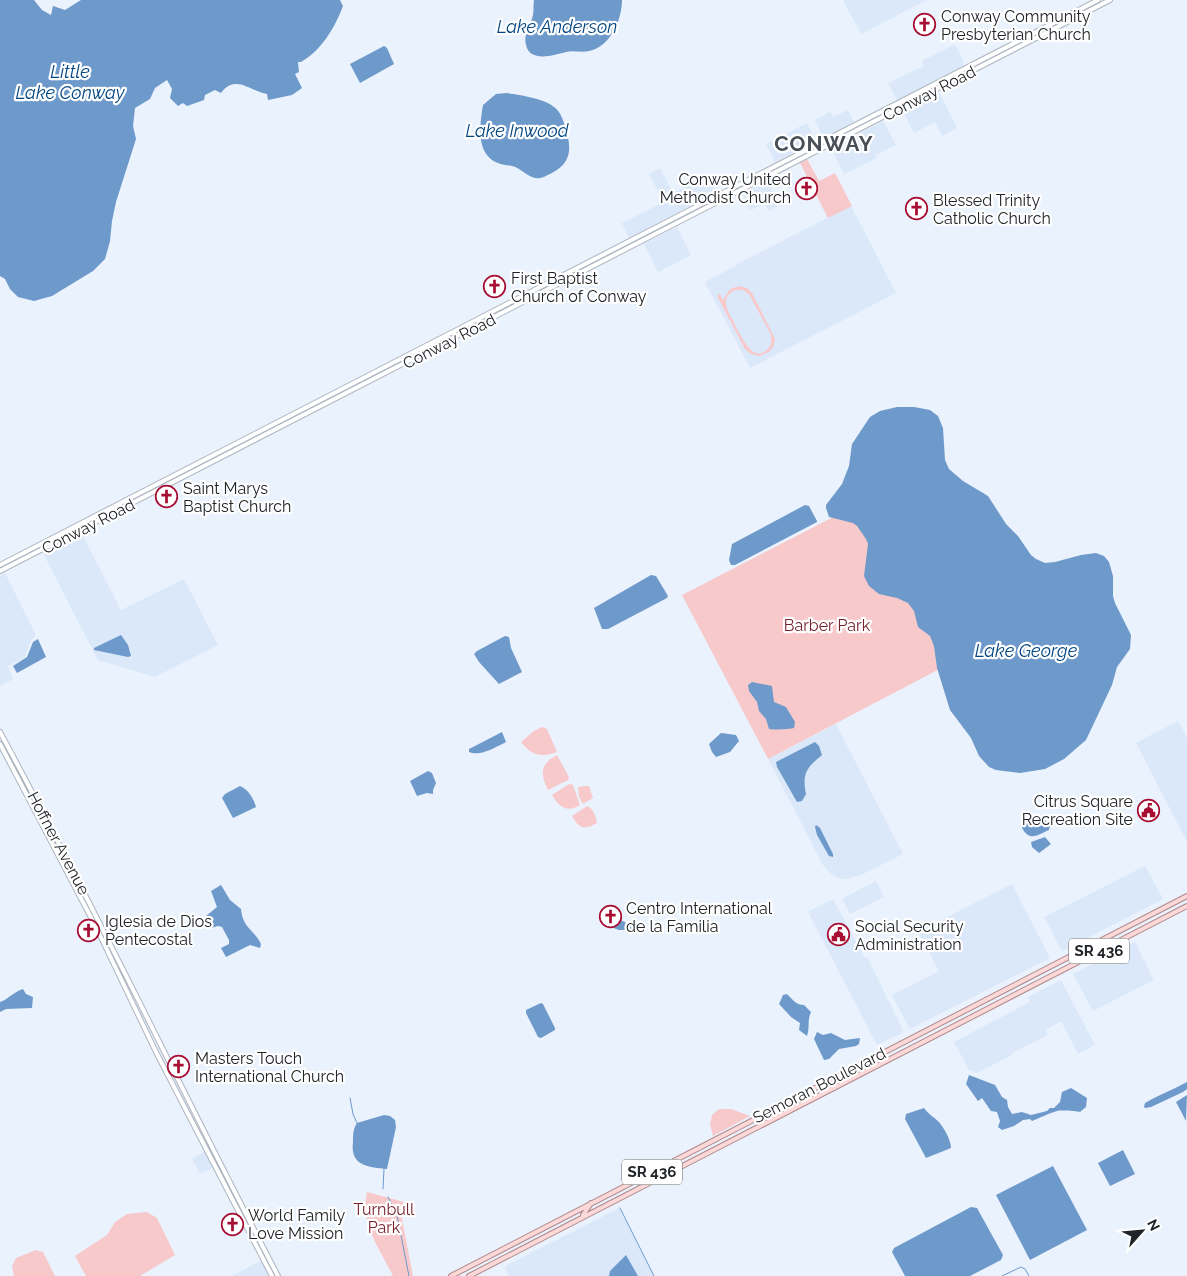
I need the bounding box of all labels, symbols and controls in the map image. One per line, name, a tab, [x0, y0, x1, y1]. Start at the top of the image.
place label: Conway Community Presbyterian Church	[941, 7, 1091, 44]
church icon: Conway Community Presbyterian Church	[913, 13, 937, 37]
water label: Lake Anderson	[497, 16, 617, 37]
water label: Little Lake Conway	[16, 61, 126, 103]
street label: Conway Road	[880, 62, 979, 125]
water label: Lake Inwood	[465, 120, 570, 141]
district label: CONWAY	[774, 131, 874, 156]
place label: Conway United Methodist Church	[660, 170, 791, 207]
church icon: Conway United Methodist Church	[795, 176, 819, 200]
place label: Blessed Trinity Catholic Church	[933, 191, 1051, 228]
church icon: Blessed Trinity Catholic Church	[905, 197, 929, 221]
place label: First Baptist Church of Conway	[511, 269, 647, 306]
church icon: First Baptist Church of Conway	[483, 275, 507, 299]
street label: Conway Road	[400, 310, 499, 373]
place label: Saint Marys Baptist Church	[183, 479, 291, 516]
church icon: Saint Marys Baptist Church	[155, 485, 179, 509]
street label: Conway Road	[39, 495, 138, 558]
park label: Barber Park	[784, 616, 871, 635]
water label: Lake George	[975, 640, 1078, 661]
street label: Hoffner Avenue	[23, 788, 94, 898]
place label: Citrus Square Recreation Site	[1022, 792, 1133, 829]
public building icon: Citrus Square Recreation Site	[1137, 798, 1161, 822]
place label: Centro International de la Familia	[626, 899, 773, 936]
church icon: Centro International de la Familia	[598, 905, 622, 929]
place label: Iglesia de Dios Pentecostal	[105, 912, 212, 949]
place label: Social Security Administration	[855, 917, 964, 954]
church icon: Iglesia de Dios Pentecostal	[77, 918, 101, 942]
public building icon: Social Security Administration	[827, 923, 851, 947]
road number: SR 436	[1069, 938, 1129, 964]
street label: Semoran Boulevard	[750, 1044, 889, 1127]
place label: Masters Touch International Church	[195, 1049, 344, 1086]
church icon: Masters Touch International Church	[167, 1055, 191, 1079]
road number: SR 436	[622, 1160, 682, 1184]
park label: Turnbull Park	[354, 1200, 415, 1237]
place label: World Family Love Mission	[248, 1206, 346, 1243]
north arrow	[1117, 1206, 1167, 1256]
church icon: World Family Love Mission	[220, 1212, 244, 1236]
text: N	[1144, 1217, 1163, 1233]

